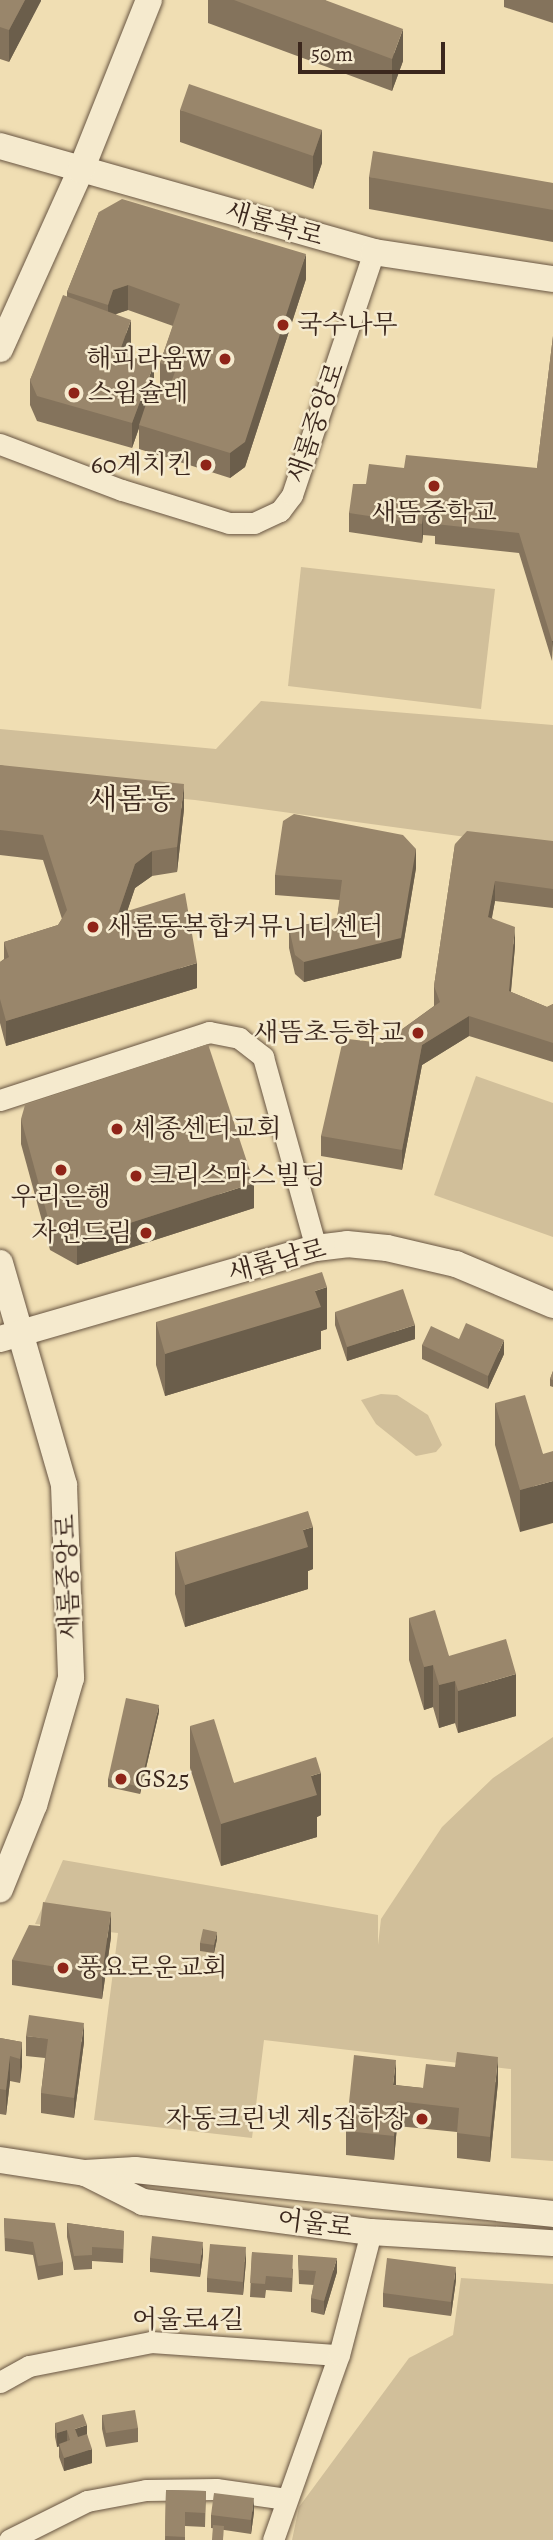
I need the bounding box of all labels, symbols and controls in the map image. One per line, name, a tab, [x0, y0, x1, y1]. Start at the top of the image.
scale bar	[301, 28, 448, 72]
text: 50 m	[311, 40, 353, 68]
street label: 새롬북로	[221, 195, 327, 253]
place label: 국수나무	[297, 309, 397, 341]
marker: 국수나무	[275, 317, 291, 333]
place label: 해피라움W	[86, 343, 211, 375]
marker: 해피라움W	[217, 351, 233, 367]
street label: 새롬중앙로	[281, 359, 351, 487]
place label: 스윔슐레	[88, 377, 188, 409]
marker: 스윔슐레	[66, 385, 82, 401]
place label: 60계치킨	[91, 449, 192, 481]
marker: 60계치킨	[198, 457, 214, 473]
marker: 새뜸중학교	[426, 478, 442, 494]
place label: 새뜸중학교	[371, 497, 497, 529]
district label: 새롬동	[89, 781, 175, 817]
place label: 새롬동복합커뮤니티센터	[107, 911, 383, 943]
marker: 새롬동복합커뮤니티센터	[85, 919, 101, 935]
place label: 새뜸초등학교	[253, 1017, 404, 1049]
marker: 새뜸초등학교	[410, 1025, 426, 1041]
place label: 세종센터교회	[131, 1113, 282, 1145]
marker: 세종센터교회	[109, 1121, 125, 1137]
place label: 크리스마스빌딩	[150, 1160, 326, 1192]
marker: 우리은행	[53, 1162, 69, 1178]
marker: 크리스마스빌딩	[128, 1168, 144, 1184]
place label: 우리은행	[11, 1181, 111, 1213]
place label: 자연드림	[32, 1217, 132, 1249]
marker: 자연드림	[138, 1225, 154, 1241]
street label: 새롬남로	[224, 1233, 330, 1289]
street label: 새롬중앙로	[50, 1514, 86, 1640]
place label: GS25	[135, 1763, 190, 1795]
marker: GS25	[113, 1771, 129, 1787]
place label: 풍요로운교회	[77, 1952, 228, 1984]
marker: 풍요로운교회	[55, 1960, 71, 1976]
place label: 자동크린넷 제5집하장	[166, 2103, 408, 2135]
marker: 자동크린넷 제5집하장	[414, 2111, 430, 2127]
street label: 어울로	[276, 2204, 354, 2244]
street label: 어울로4길	[132, 2304, 244, 2336]

